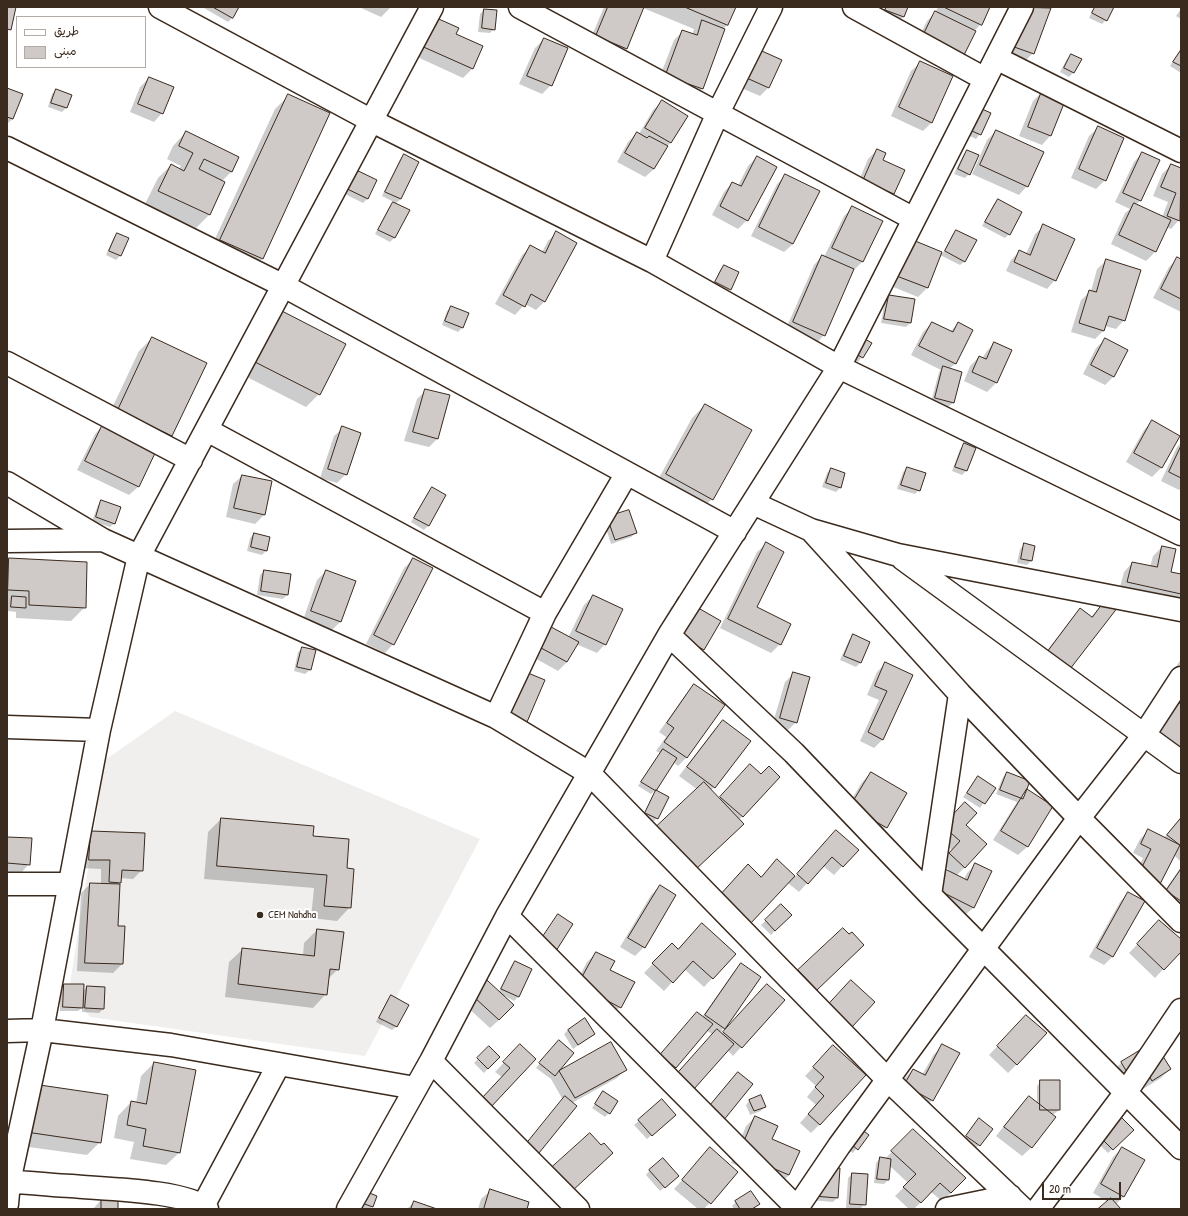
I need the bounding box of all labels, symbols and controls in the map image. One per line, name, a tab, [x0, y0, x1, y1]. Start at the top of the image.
legend	[16, 16, 146, 68]
text: طريق	[54, 22, 79, 39]
text: مبنى	[54, 42, 77, 59]
place label: CEM Nahdha	[268, 908, 316, 922]
marker: CEM Nahdha	[255, 910, 265, 920]
scale bar	[1044, 1174, 1123, 1200]
text: 20 m	[1049, 1180, 1071, 1197]

